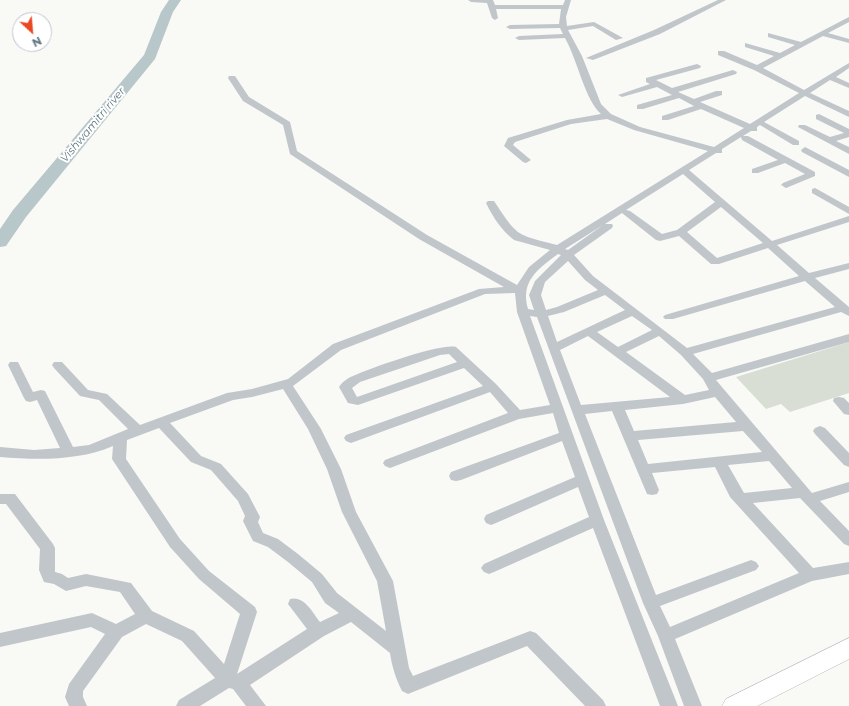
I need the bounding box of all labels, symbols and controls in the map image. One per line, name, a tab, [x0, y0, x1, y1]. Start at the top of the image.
north arrow	[12, 12, 52, 52]
text: N	[30, 34, 44, 50]
water label: Vishwamitri river	[58, 85, 128, 165]

